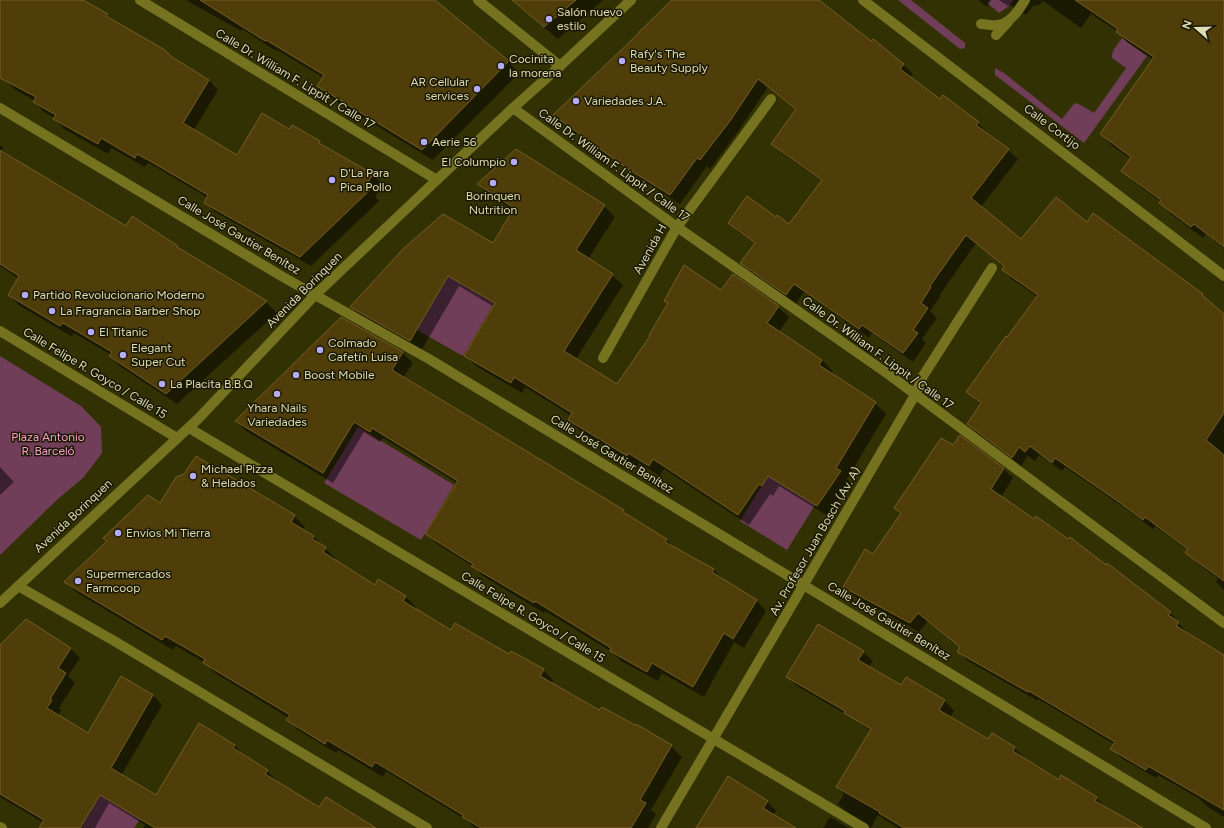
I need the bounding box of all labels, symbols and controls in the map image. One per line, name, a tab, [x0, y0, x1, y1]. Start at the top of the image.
place label: Salón nuevo estilo	[557, 5, 623, 33]
north arrow	[1176, 8, 1216, 48]
marker: Salón nuevo estilo	[544, 14, 554, 24]
text: N	[1180, 19, 1195, 31]
street label: Calle Dr. William F. Lippit / Calle 17	[213, 26, 378, 132]
place label: Rafy's The Beauty Supply	[630, 47, 708, 75]
place label: Cocinita la morena	[509, 52, 561, 80]
marker: Rafy's The Beauty Supply	[617, 56, 627, 66]
marker: Cocinita la morena	[496, 61, 506, 71]
place label: AR Cellular services	[410, 75, 469, 103]
marker: AR Cellular services	[472, 84, 482, 94]
place label: Variedades J.A.	[584, 94, 666, 108]
marker: Variedades J.A.	[571, 96, 581, 106]
street label: Calle Cortijo	[1021, 101, 1083, 153]
street label: Calle Dr. William F. Lippit / Calle 17	[536, 106, 693, 225]
place label: Aerie 56	[432, 135, 477, 149]
marker: Aerie 56	[419, 137, 429, 147]
place label: El Columpio	[441, 155, 506, 169]
marker: El Columpio	[509, 157, 519, 167]
place label: D'La Para Pica Pollo	[340, 166, 391, 194]
marker: D'La Para Pica Pollo	[327, 175, 337, 185]
marker: Borinquen Nutrition	[488, 178, 498, 188]
place label: Borinquen Nutrition	[466, 189, 521, 217]
street label: Calle José Gautier Benítez	[175, 193, 303, 277]
street label: Avenida H	[630, 221, 670, 277]
street label: Avenida Borinquen	[263, 249, 345, 331]
place label: Partido Revolucionario Moderno	[33, 288, 205, 302]
marker: Partido Revolucionario Moderno	[20, 290, 30, 300]
street label: Calle Dr. William F. Lippit / Calle 17	[800, 294, 957, 413]
place label: La Fragrancia Barber Shop	[60, 304, 200, 318]
marker: La Fragrancia Barber Shop	[47, 306, 57, 316]
street label: Calle Felipe R. Goyco / Calle 15	[21, 324, 169, 422]
place label: El Titanic	[99, 325, 148, 339]
marker: El Titanic	[86, 327, 96, 337]
place label: Colmado Cafetín Luisa	[328, 336, 398, 364]
place label: Elegant Super Cut	[131, 341, 186, 369]
marker: Colmado Cafetín Luisa	[315, 345, 325, 355]
marker: Elegant Super Cut	[118, 350, 128, 360]
place label: Boost Mobile	[304, 368, 375, 382]
marker: Boost Mobile	[291, 370, 301, 380]
place label: La Placita B.B.Q	[170, 377, 253, 391]
marker: La Placita B.B.Q	[157, 379, 167, 389]
marker: Yhara Nails Variedades	[272, 389, 282, 399]
place label: Yhara Nails Variedades	[247, 401, 307, 429]
street label: Calle José Gautier Benítez	[548, 412, 676, 496]
park label: Plaza Antonio R. Barceló	[11, 430, 85, 458]
place label: Michael Pizza & Helados	[201, 462, 273, 490]
street label: Av. Profesor Juan Bosch (Av. A)	[767, 464, 863, 618]
marker: Michael Pizza & Helados	[188, 471, 198, 481]
street label: Avenida Borinquen	[31, 476, 115, 556]
place label: Envíos Mi Tierra	[126, 526, 210, 540]
marker: Envíos Mi Tierra	[113, 528, 123, 538]
place label: Supermercados Farmcoop	[86, 567, 171, 595]
street label: Calle Felipe R. Goyco / Calle 15	[459, 568, 607, 666]
marker: Supermercados Farmcoop	[73, 576, 83, 586]
street label: Calle José Gautier Benítez	[825, 579, 953, 663]

